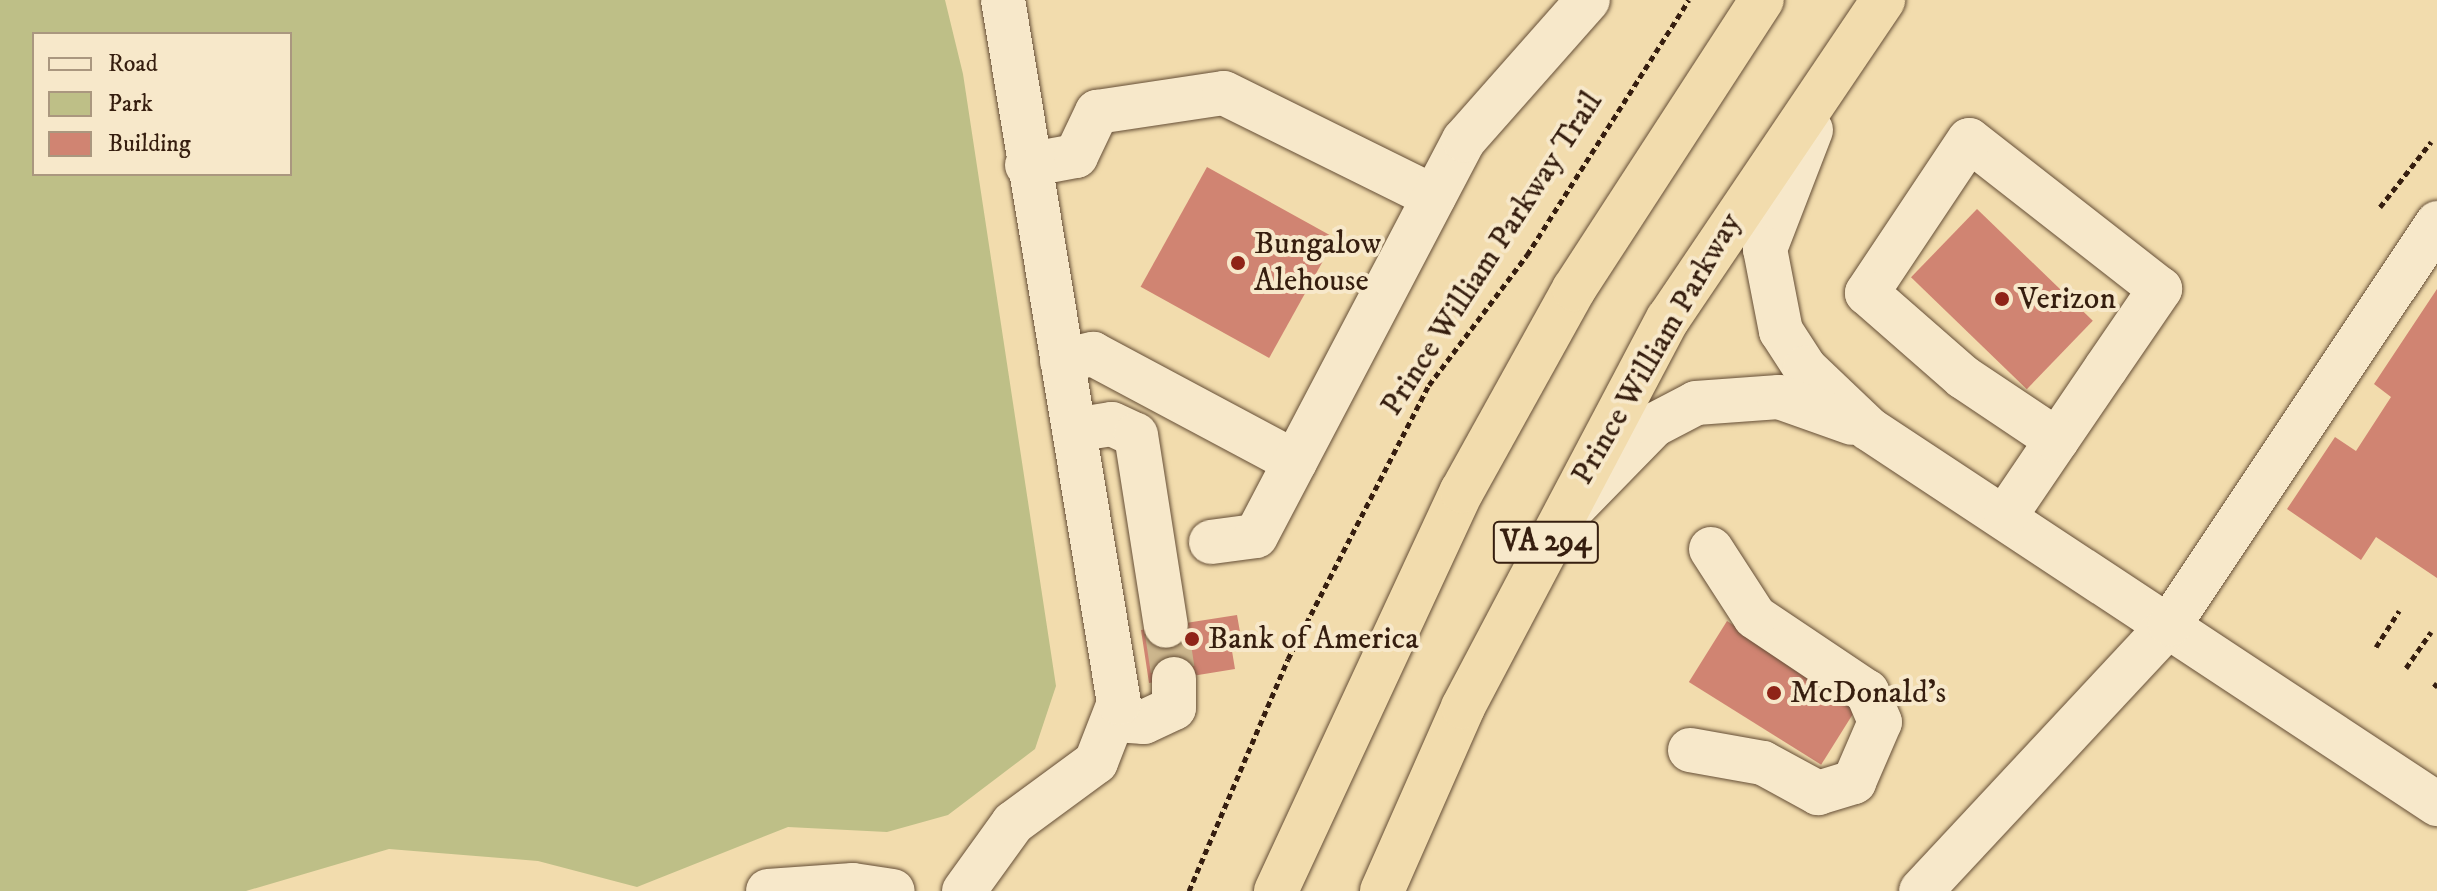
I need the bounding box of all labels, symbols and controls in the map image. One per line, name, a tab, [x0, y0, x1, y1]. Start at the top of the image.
legend	[32, 32, 292, 176]
text: Road	[108, 49, 158, 79]
street label: Prince William Parkway Trail	[1373, 85, 1611, 423]
text: Park	[108, 89, 153, 119]
text: Building	[108, 129, 191, 159]
street label: Prince William Parkway	[1563, 206, 1751, 492]
place label: Bungalow Alehouse	[1254, 226, 1381, 301]
marker: Bungalow Alehouse	[1229, 254, 1247, 272]
place label: Verizon	[2018, 280, 2116, 318]
marker: Verizon	[1993, 290, 2011, 308]
road number: VA 294	[1492, 516, 1600, 568]
place label: Bank of America	[1208, 620, 1419, 658]
marker: Bank of America	[1183, 630, 1201, 648]
place label: McDonald's	[1790, 674, 1946, 712]
marker: McDonald's	[1765, 684, 1783, 702]

